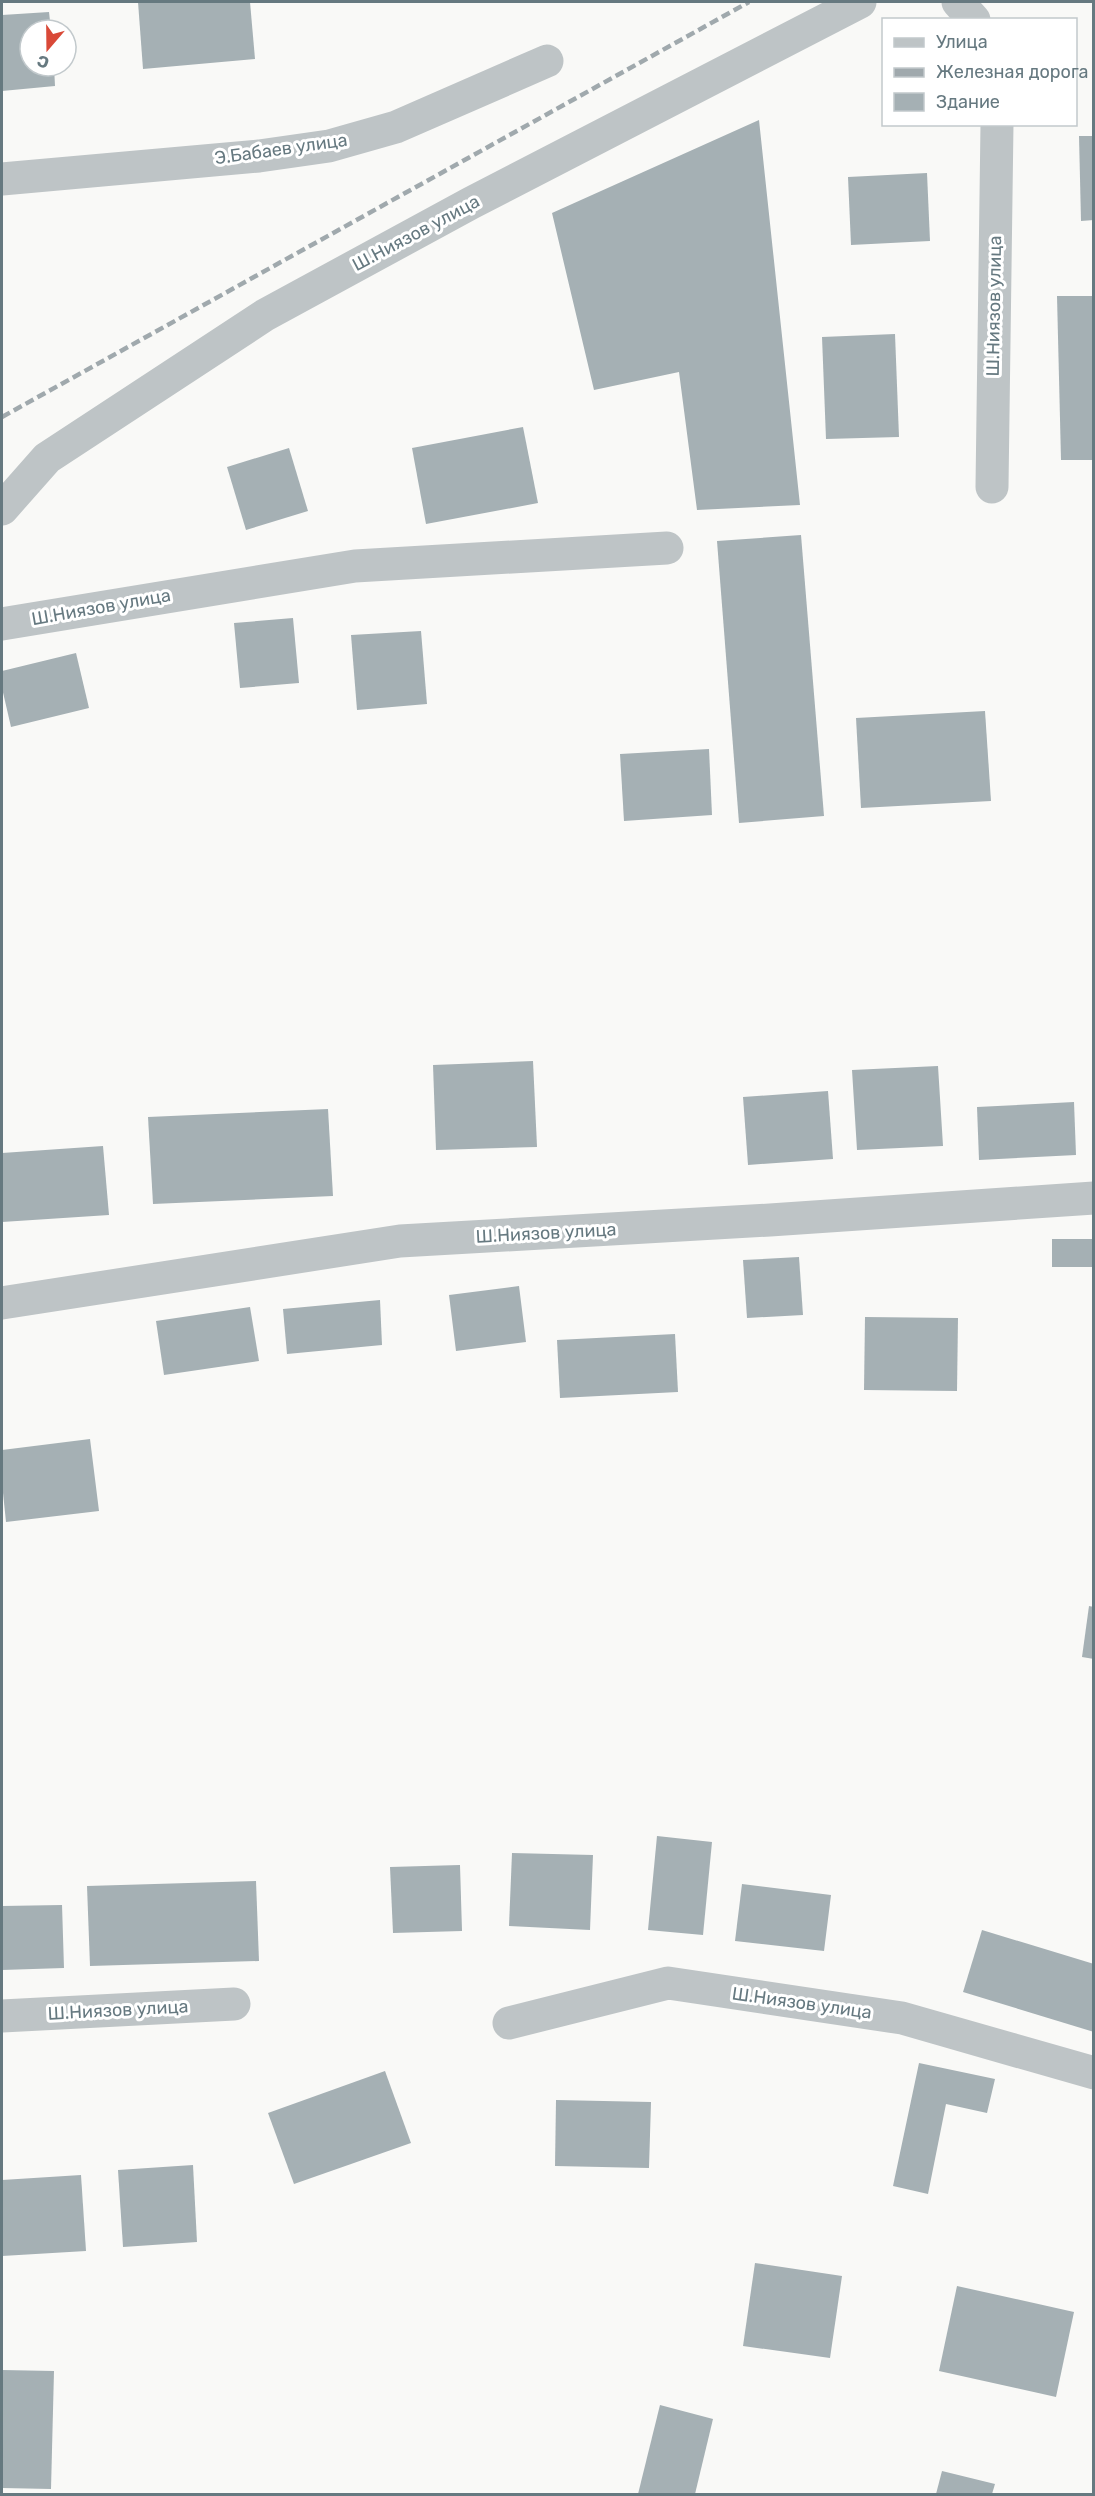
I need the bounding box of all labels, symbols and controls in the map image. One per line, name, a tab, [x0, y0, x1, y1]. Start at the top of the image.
north arrow	[18, 18, 78, 78]
legend	[882, 18, 1077, 126]
text: Улица	[936, 31, 988, 53]
text: С	[35, 51, 52, 72]
text: Железная дорога	[936, 61, 1089, 83]
text: Здание	[936, 91, 1000, 113]
street label: Э.Бабаев улица	[213, 129, 349, 169]
street label: Ш.Ниязов улица	[349, 190, 483, 276]
street label: Ш.Ниязов улица	[982, 235, 1006, 377]
street label: Ш.Ниязов улица	[30, 584, 172, 630]
street label: Ш.Ниязов улица	[475, 1218, 617, 1248]
street label: Ш.Ниязов улица	[731, 1982, 873, 2024]
street label: Ш.Ниязов улица	[47, 1995, 189, 2025]

